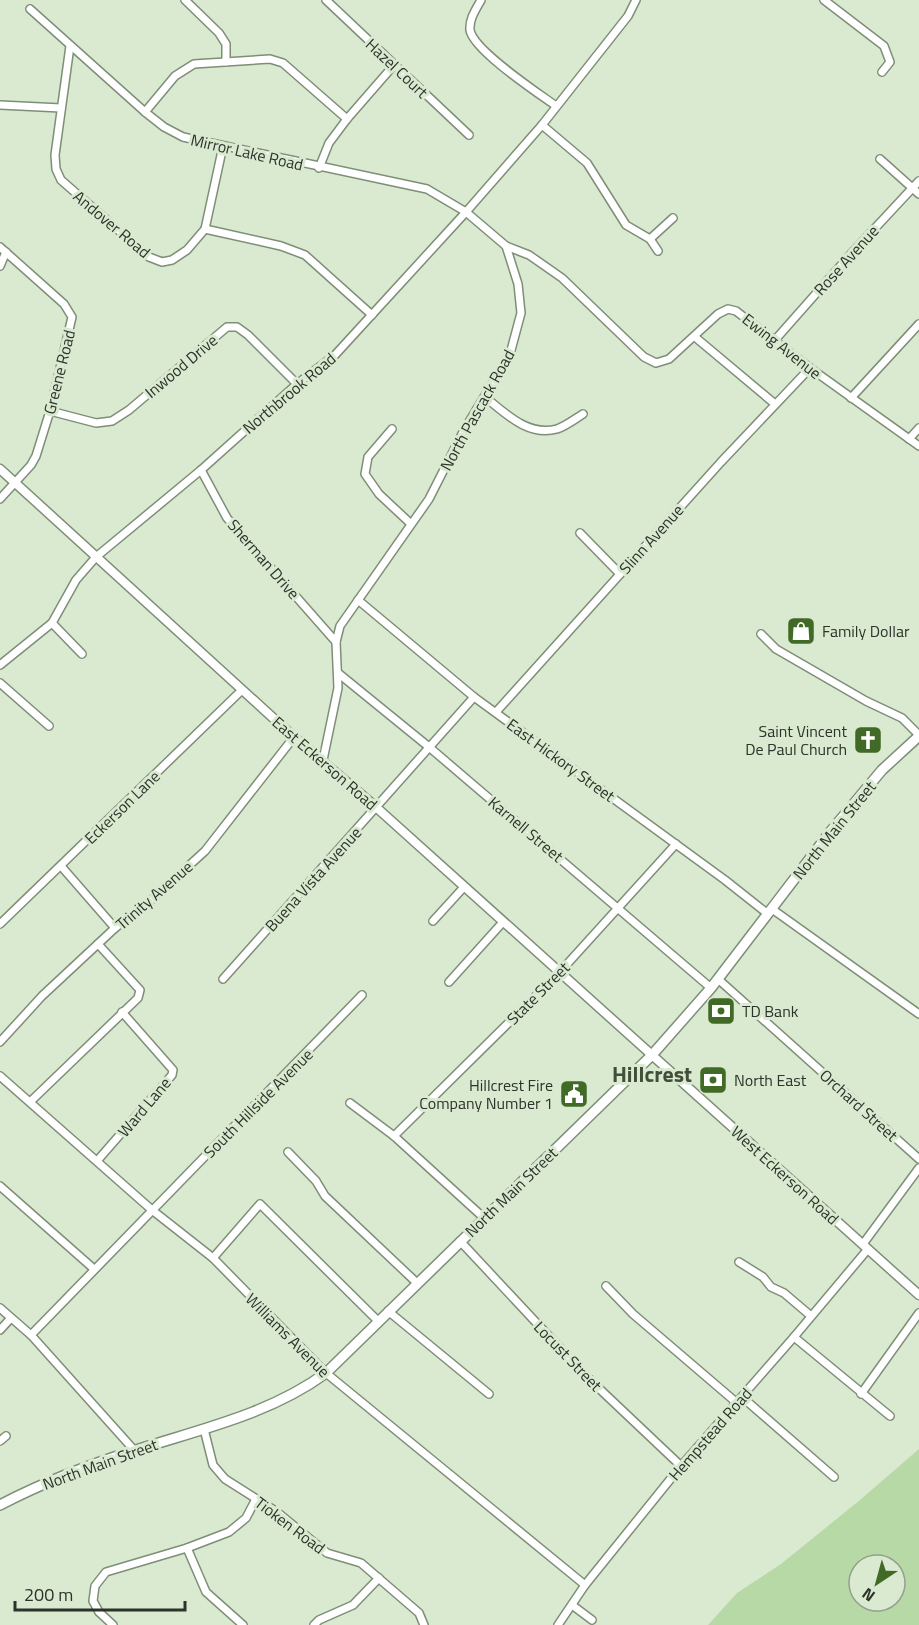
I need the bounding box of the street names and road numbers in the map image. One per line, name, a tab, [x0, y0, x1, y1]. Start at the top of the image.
street label: Hazel Court	[360, 33, 434, 104]
street label: Mirror Lake Road	[188, 127, 306, 177]
street label: Andover Road	[68, 185, 156, 263]
street label: Rose Avenue	[808, 220, 884, 300]
street label: Ewing Avenue	[737, 307, 827, 385]
street label: Greene Road	[37, 327, 81, 417]
street label: Inwood Drive	[139, 328, 223, 404]
street label: North Pascack Road	[434, 345, 520, 475]
street label: Northbrook Road	[237, 347, 341, 439]
street label: Slinn Avenue	[613, 499, 689, 579]
street label: Sherman Drive	[222, 514, 306, 604]
street label: East Eckerson Road	[267, 710, 383, 816]
street label: East Hickory Street	[502, 712, 620, 808]
street label: Eckerson Lane	[79, 765, 165, 849]
street label: North Main Street	[787, 775, 882, 884]
street label: Karnell Street	[483, 790, 569, 868]
street label: Buena Vista Avenue	[259, 821, 367, 937]
street label: Trinity Avenue	[110, 855, 198, 935]
street label: State Street	[501, 956, 575, 1030]
street label: South Hillside Avenue	[198, 1043, 318, 1163]
street label: Orchard Street	[815, 1063, 904, 1147]
street label: Ward Lane	[112, 1072, 176, 1142]
street label: West Eckerson Road	[726, 1120, 844, 1230]
street label: North Main Street	[459, 1141, 563, 1243]
street label: Williams Avenue	[240, 1287, 336, 1383]
street label: Locust Street	[528, 1316, 608, 1397]
street label: Hempstead Road	[663, 1382, 757, 1486]
street label: North Main Street	[39, 1432, 161, 1496]
street label: Tioken Road	[250, 1491, 330, 1559]

